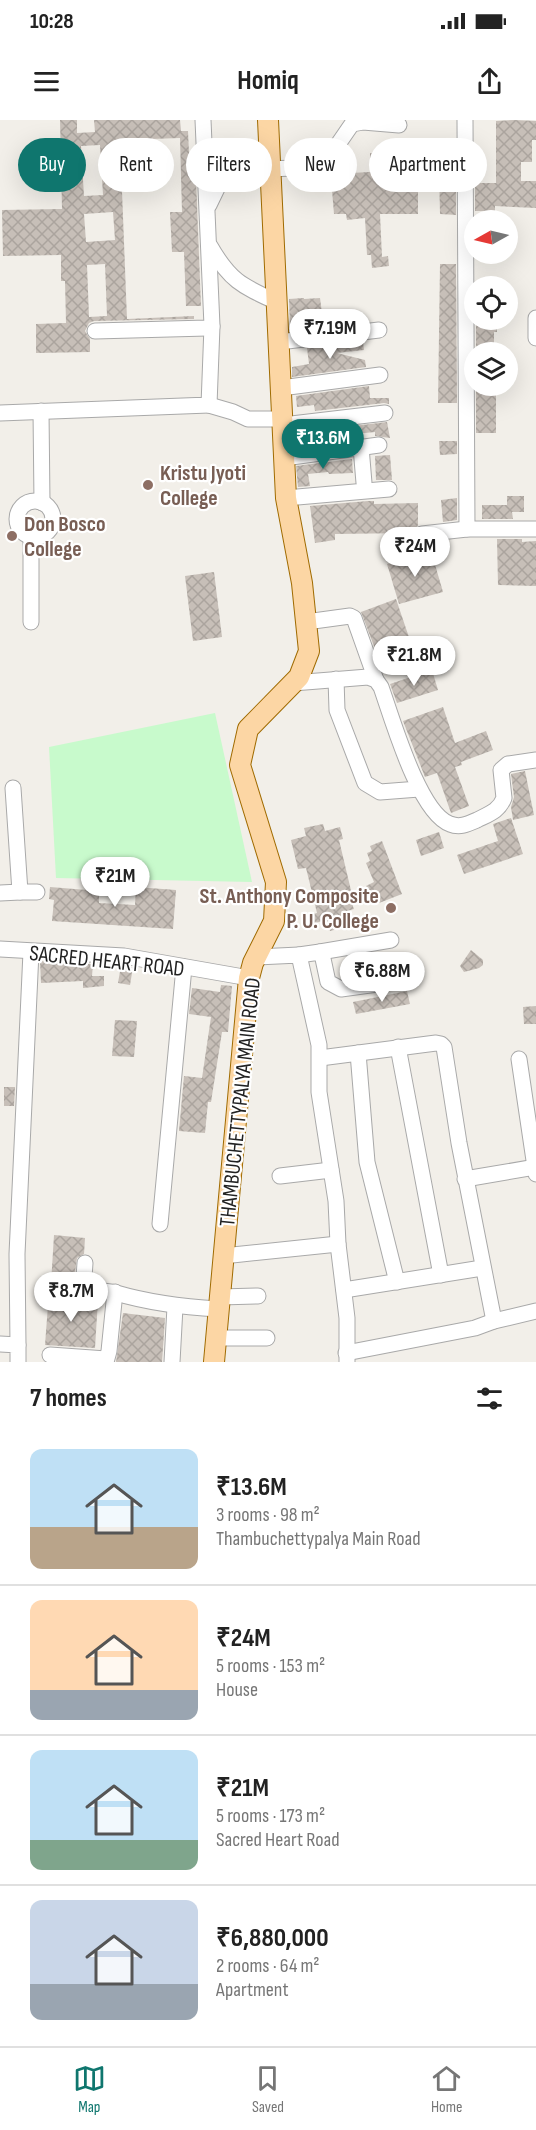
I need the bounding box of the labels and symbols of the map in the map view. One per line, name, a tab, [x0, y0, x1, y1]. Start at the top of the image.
north arrow	[464, 210, 518, 264]
pin: ₹7.19M	[281, 309, 379, 360]
pin: ₹13.6M	[274, 419, 372, 470]
place label: Kristu Jyoti College	[160, 460, 246, 512]
marker: Kristu Jyoti College	[141, 478, 155, 492]
place label: Don Bosco College	[24, 511, 106, 563]
pin: ₹24M	[379, 527, 451, 578]
marker: Don Bosco College	[5, 529, 19, 543]
pin: ₹21.8M	[365, 636, 463, 687]
pin: ₹21M	[79, 857, 151, 908]
place label: St. Anthony Composite P. U. College	[200, 883, 379, 935]
marker: St. Anthony Composite P. U. College	[384, 901, 398, 915]
street label: SACRED HEART ROAD	[28, 940, 186, 983]
pin: ₹6.88M	[333, 952, 431, 1003]
street label: THAMBUCHETTYPALYA MAIN ROAD	[214, 976, 267, 1228]
pin: ₹8.7M	[29, 1272, 113, 1323]

